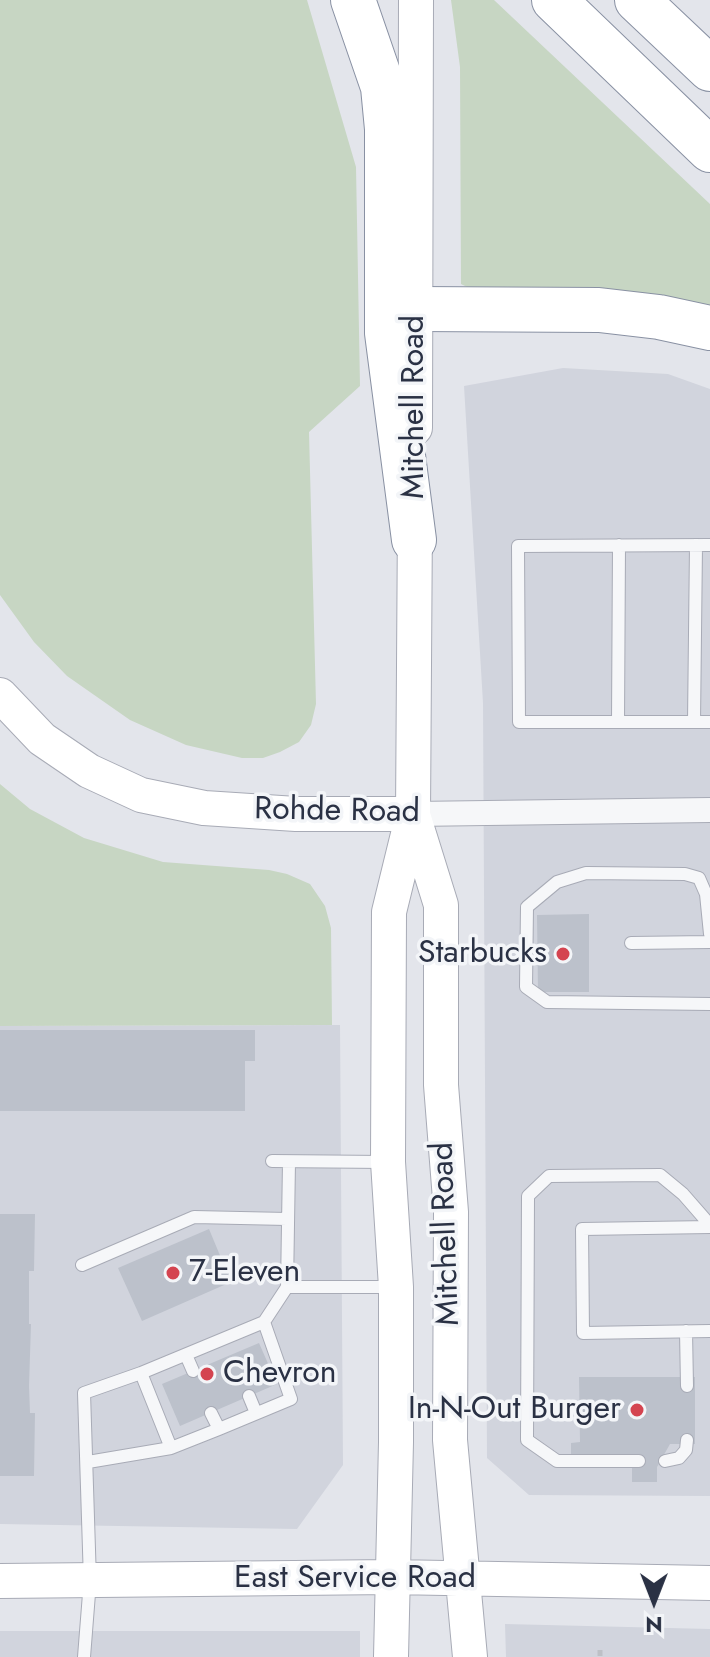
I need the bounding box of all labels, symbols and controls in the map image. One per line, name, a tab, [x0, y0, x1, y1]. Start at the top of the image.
street label: Mitchell Road	[396, 315, 434, 499]
street label: Rohde Road	[254, 791, 420, 833]
place label: Starbucks	[418, 935, 547, 973]
marker: Starbucks	[554, 945, 572, 963]
street label: Mitchell Road	[425, 1141, 469, 1327]
place label: 7-Eleven	[189, 1254, 300, 1292]
marker: 7-Eleven	[164, 1264, 182, 1282]
place label: Chevron	[223, 1355, 337, 1393]
marker: Chevron	[198, 1365, 216, 1383]
place label: In-N-Out Burger	[408, 1391, 621, 1429]
marker: In-N-Out Burger	[628, 1401, 646, 1419]
street label: East Service Road	[234, 1560, 476, 1598]
north arrow	[614, 1561, 694, 1641]
text: N	[645, 1609, 663, 1641]

